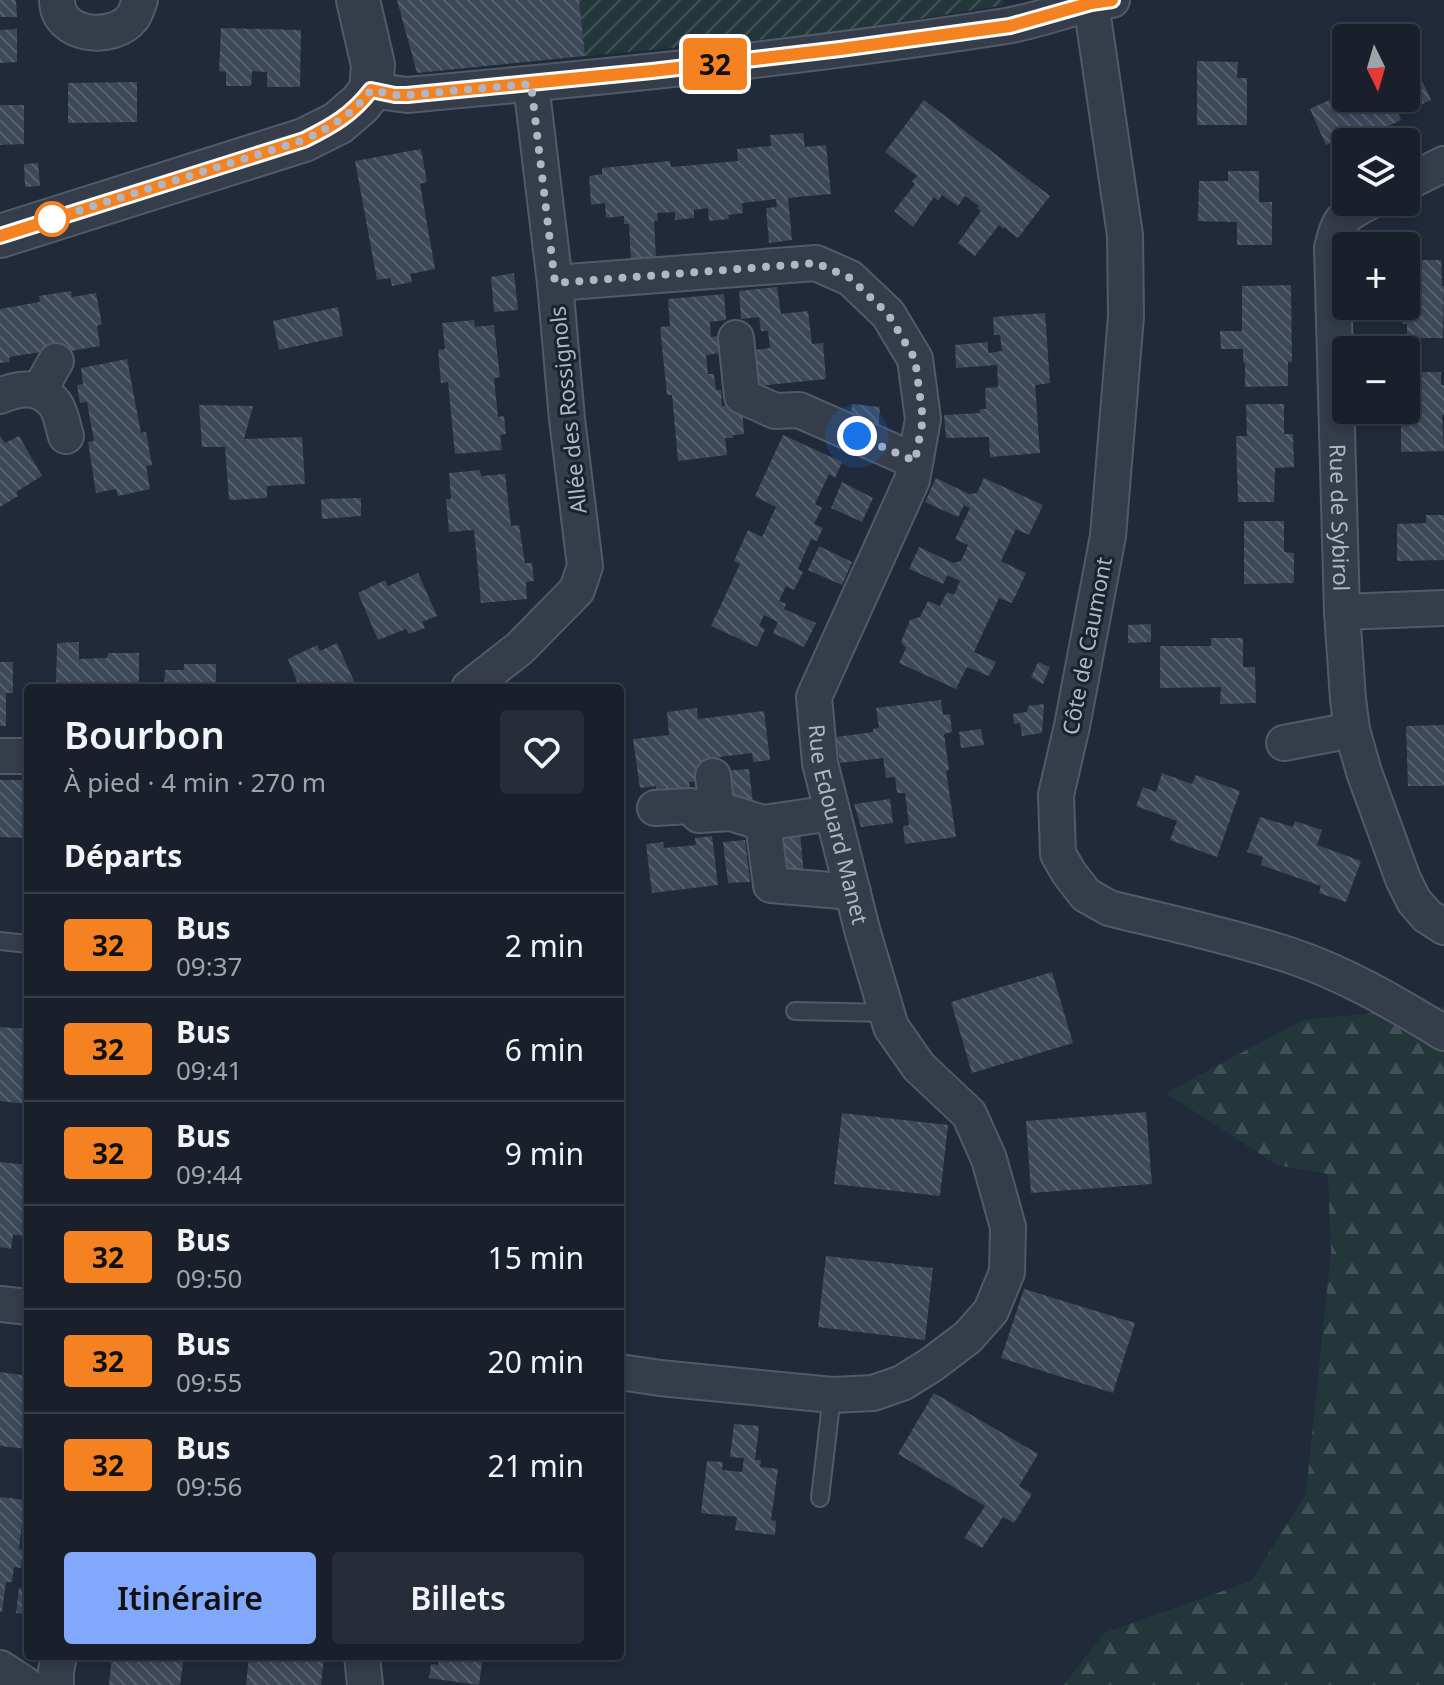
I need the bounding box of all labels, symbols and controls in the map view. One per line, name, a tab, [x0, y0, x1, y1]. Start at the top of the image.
north arrow	[1332, 24, 1420, 112]
map controls	[1332, 24, 1420, 424]
line badge: 32	[679, 38, 751, 90]
text: 32	[699, 45, 731, 83]
button: layers	[1332, 128, 1420, 216]
unlabelled marker	[35, 202, 69, 236]
button: +	[1332, 232, 1420, 320]
street label: Allée des Rossignols	[541, 305, 593, 515]
button: −	[1332, 336, 1420, 424]
your location	[837, 416, 877, 456]
street label: Rue de Sybirol	[1323, 443, 1357, 592]
street label: Côte de Caumont	[1054, 554, 1118, 737]
text: Bourbon	[64, 708, 225, 760]
button: heart	[500, 710, 584, 794]
street label: Rue Edouard Manet	[803, 723, 876, 927]
text: À pied · 4 min · 270 m	[64, 764, 326, 800]
text: Départs	[64, 835, 182, 876]
text: Bus	[176, 907, 231, 948]
text: 2 min	[505, 925, 584, 966]
text: 32	[92, 926, 124, 964]
text: 09:37	[176, 948, 242, 984]
text: Bus	[176, 1011, 231, 1052]
text: 6 min	[505, 1029, 584, 1070]
text: 32	[92, 1030, 124, 1068]
text: 09:41	[176, 1052, 242, 1088]
text: Bus	[176, 1115, 231, 1156]
text: 9 min	[505, 1133, 584, 1174]
text: 32	[92, 1134, 124, 1172]
text: 09:44	[176, 1156, 242, 1192]
text: Bus	[176, 1219, 231, 1260]
text: 15 min	[488, 1237, 584, 1278]
text: 32	[92, 1238, 124, 1276]
text: 09:50	[176, 1260, 242, 1296]
text: Bus	[176, 1323, 231, 1364]
text: 20 min	[488, 1341, 584, 1382]
text: 32	[92, 1342, 124, 1380]
text: 09:55	[176, 1364, 242, 1400]
text: Bus	[176, 1427, 231, 1468]
text: 21 min	[488, 1445, 584, 1486]
text: 32	[92, 1446, 124, 1484]
text: 09:56	[176, 1468, 242, 1504]
button: Itinéraire	[64, 1552, 316, 1644]
button: Billets	[332, 1552, 584, 1644]

